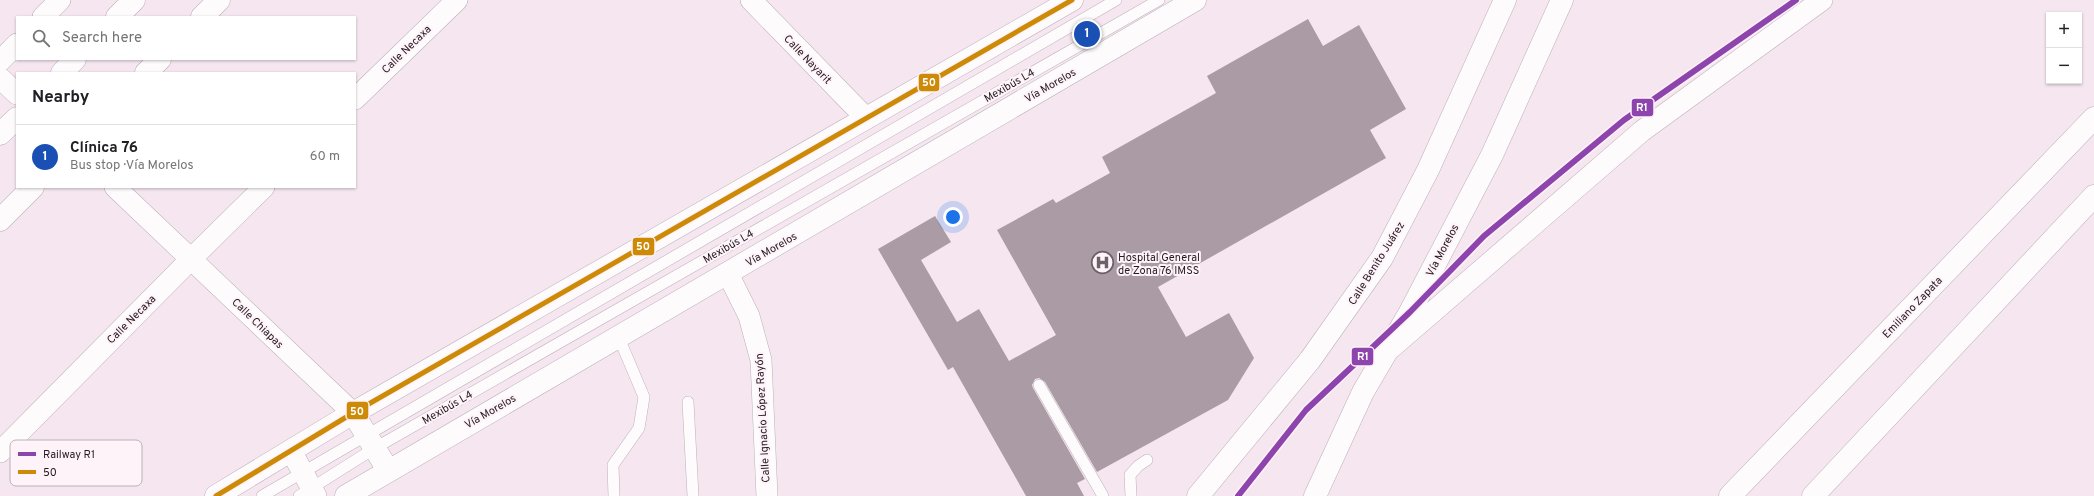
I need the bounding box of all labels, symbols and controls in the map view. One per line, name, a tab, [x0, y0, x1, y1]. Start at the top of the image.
map controls	[2046, 12, 2082, 84]
button: +	[2046, 12, 2082, 48]
search box	[16, 16, 356, 60]
pin: 1	[1074, 19, 1100, 49]
street label: Calle Necaxa	[379, 22, 435, 77]
icon: search	[30, 27, 52, 49]
text: Search here	[62, 29, 142, 48]
street label: Calle Nayarit	[780, 32, 834, 87]
button: −	[2046, 48, 2082, 84]
street label: Vía Morelos	[1022, 65, 1079, 106]
street label: Mexibús L4	[982, 66, 1037, 106]
line badge: 50	[918, 73, 940, 92]
text: 50	[922, 76, 936, 90]
text: Nearby	[32, 87, 89, 109]
line badge: R1	[1631, 98, 1654, 117]
text: R1	[1636, 101, 1648, 115]
text: Clínica 76	[70, 139, 138, 158]
text: 1	[42, 149, 48, 165]
text: 60 m	[310, 149, 340, 165]
text: Bus stop · Vía Morelos	[70, 158, 194, 174]
your location	[943, 207, 963, 227]
street label: Calle Benito Juárez	[1346, 219, 1408, 308]
street label: Vía Morelos	[1423, 222, 1463, 279]
street label: Mexibús L4	[701, 227, 756, 267]
street label: Vía Morelos	[743, 229, 800, 270]
line badge: 50	[632, 237, 655, 256]
text: 50	[636, 240, 650, 254]
hospital icon: Hospital General de Zona 76 IMSS	[1090, 250, 1116, 276]
place label: Hospital General de Zona 76 IMSS	[1118, 251, 1200, 278]
street label: Emiliano Zapata	[1880, 274, 1946, 341]
street label: Calle Necaxa	[104, 292, 159, 347]
street label: Calle Chiapas	[229, 296, 286, 352]
line badge: R1	[1351, 347, 1374, 366]
text: R1	[1357, 350, 1369, 364]
street label: Calle Ignacio López Rayón	[753, 353, 773, 483]
street label: Mexibús L4	[420, 388, 475, 428]
street label: Vía Morelos	[462, 391, 519, 432]
line badge: 50	[346, 401, 369, 420]
text: 50	[350, 405, 364, 419]
legend	[10, 440, 142, 486]
text: Railway R1	[43, 448, 95, 462]
text: 50	[43, 466, 57, 480]

